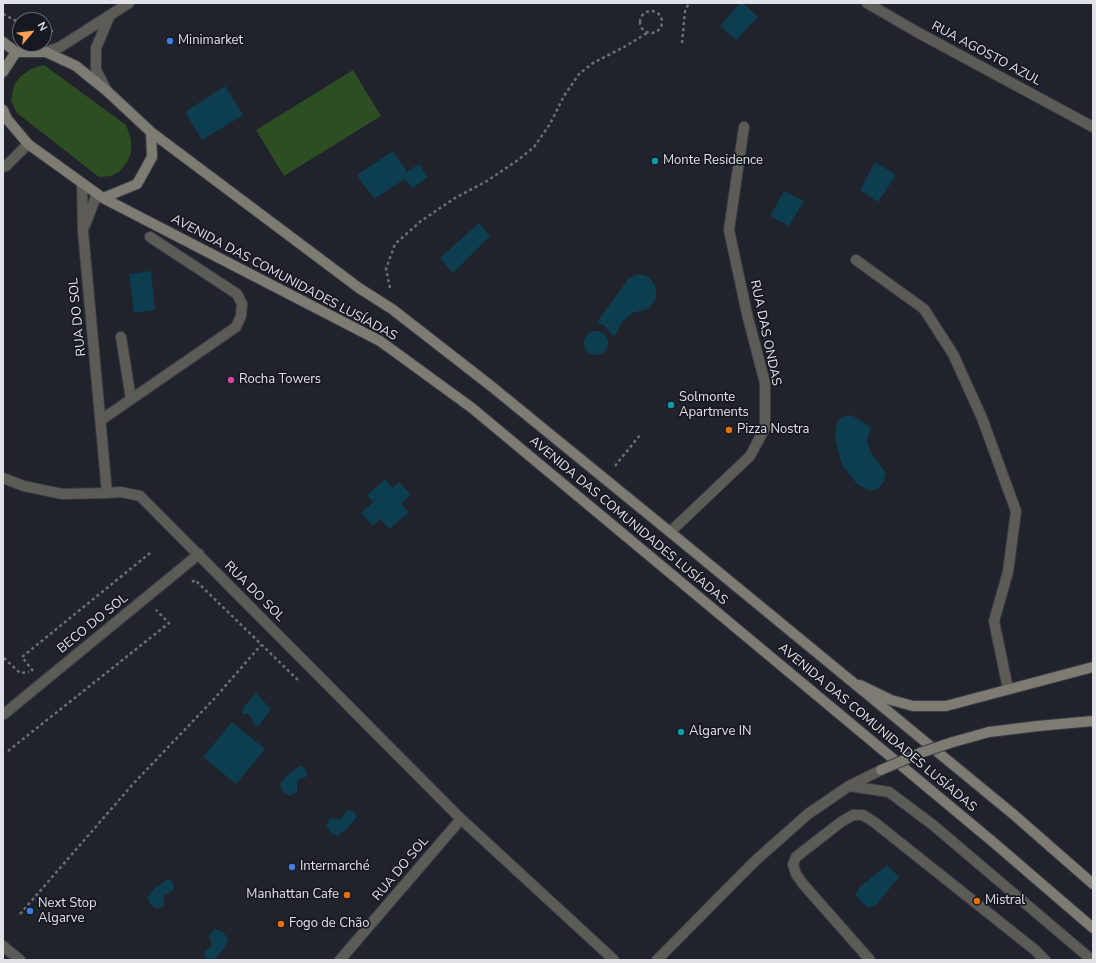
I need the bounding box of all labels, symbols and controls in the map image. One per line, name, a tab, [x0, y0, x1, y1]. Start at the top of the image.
north arrow	[12, 12, 52, 52]
text: N	[34, 19, 51, 34]
street label: RUA AGOSTO AZUL	[929, 19, 1043, 89]
place label: Minimarket	[178, 33, 243, 49]
marker: Minimarket	[165, 36, 175, 46]
place label: Monte Residence	[663, 153, 763, 169]
marker: Monte Residence	[650, 156, 660, 166]
street label: AVENIDA DAS COMUNIDADES LUSÍADAS	[168, 211, 400, 345]
street label: RUA DO SOL	[66, 277, 90, 357]
street label: RUA DAS ONDAS	[746, 279, 784, 387]
place label: Rocha Towers	[239, 372, 321, 388]
marker: Rocha Towers	[226, 375, 236, 385]
place label: Solmonte Apartments	[679, 390, 749, 421]
marker: Solmonte Apartments	[666, 400, 676, 410]
place label: Pizza Nostra	[737, 422, 810, 438]
marker: Pizza Nostra	[724, 425, 734, 435]
street label: AVENIDA DAS COMUNIDADES LUSÍADAS	[526, 433, 730, 609]
street label: RUA DO SOL	[221, 559, 287, 625]
street label: BECO DO SOL	[55, 591, 131, 657]
street label: AVENIDA DAS COMUNIDADES LUSÍADAS	[775, 640, 979, 816]
place label: Algarve IN	[689, 724, 752, 740]
marker: Algarve IN	[676, 727, 686, 737]
street label: RUA DO SOL	[370, 834, 432, 904]
place label: Intermarché	[300, 859, 370, 875]
marker: Intermarché	[287, 862, 297, 872]
place label: Manhattan Cafe	[246, 887, 339, 903]
marker: Manhattan Cafe	[342, 890, 352, 900]
place label: Mistral	[985, 893, 1025, 909]
place label: Next Stop Algarve	[38, 896, 96, 927]
marker: Mistral	[972, 896, 982, 906]
marker: Next Stop Algarve	[25, 906, 35, 916]
place label: Fogo de Chão	[289, 916, 369, 932]
marker: Fogo de Chão	[276, 919, 286, 929]

